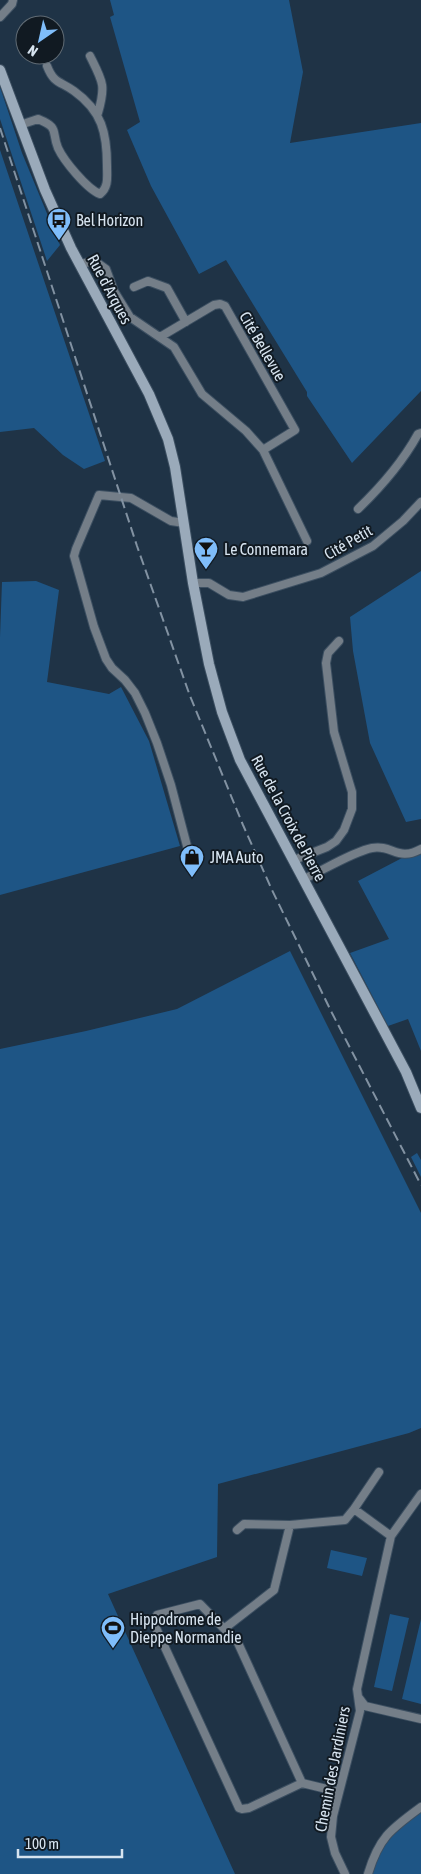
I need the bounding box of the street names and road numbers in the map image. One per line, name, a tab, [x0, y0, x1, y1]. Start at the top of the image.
street label: Rue d'Arques	[83, 251, 136, 328]
street label: Cité Bellevue	[236, 308, 290, 384]
street label: Cité Petit	[321, 521, 376, 563]
street label: Rue de la Croix de Pierre	[248, 752, 330, 884]
street label: Chemin des Jardiniers	[311, 1704, 353, 1833]

